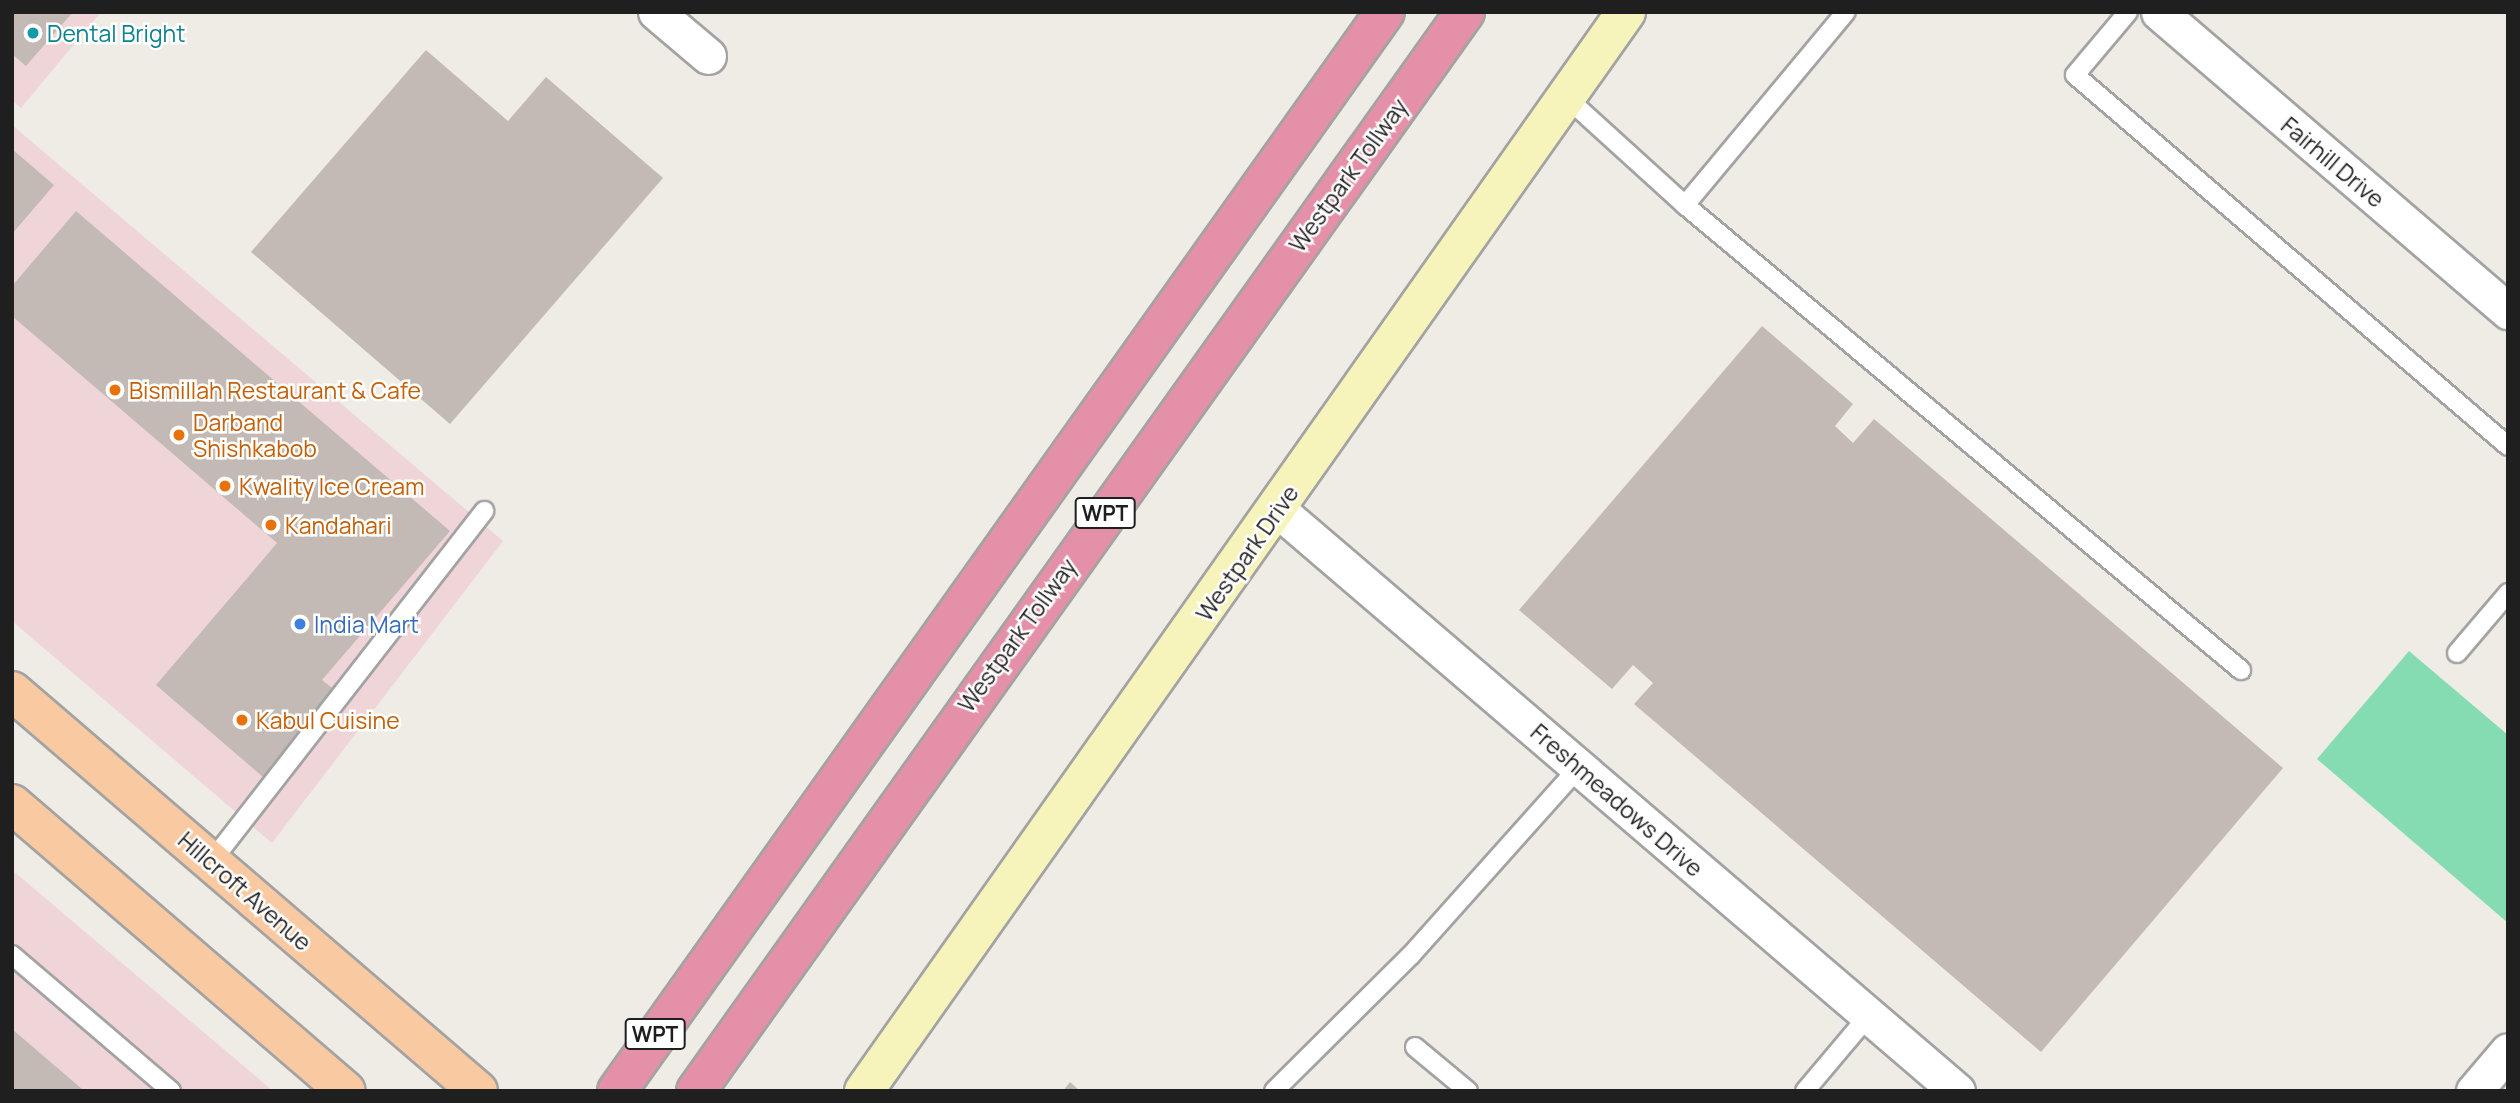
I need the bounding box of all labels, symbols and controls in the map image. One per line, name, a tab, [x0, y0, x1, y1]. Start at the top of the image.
place label: Dental Bright	[47, 19, 185, 47]
marker: Dental Bright	[25, 25, 41, 41]
street label: Westpark Tollway	[1283, 93, 1413, 257]
street label: Fairhill Drive	[2276, 111, 2390, 213]
place label: Bismillah Restaurant & Cafe	[129, 376, 421, 404]
marker: Bismillah Restaurant & Cafe	[107, 382, 123, 398]
place label: Darband Shishkabob	[193, 408, 317, 462]
marker: Darband Shishkabob	[171, 427, 187, 443]
place label: Kwality Ice Cream	[239, 472, 425, 500]
marker: Kwality Ice Cream	[217, 478, 233, 494]
street label: Westpark Drive	[1190, 480, 1304, 626]
road number: WPT	[1074, 496, 1136, 530]
place label: Kandahari	[285, 511, 392, 539]
marker: Kandahari	[263, 517, 279, 533]
street label: Westpark Tollway	[952, 553, 1082, 717]
place label: India Mart	[314, 610, 419, 638]
marker: India Mart	[292, 616, 308, 632]
place label: Kabul Cuisine	[256, 706, 400, 734]
marker: Kabul Cuisine	[234, 712, 250, 728]
street label: Freshmeadows Drive	[1525, 718, 1709, 882]
street label: Hillcroft Avenue	[173, 826, 317, 956]
road number: WPT	[624, 1016, 686, 1052]

